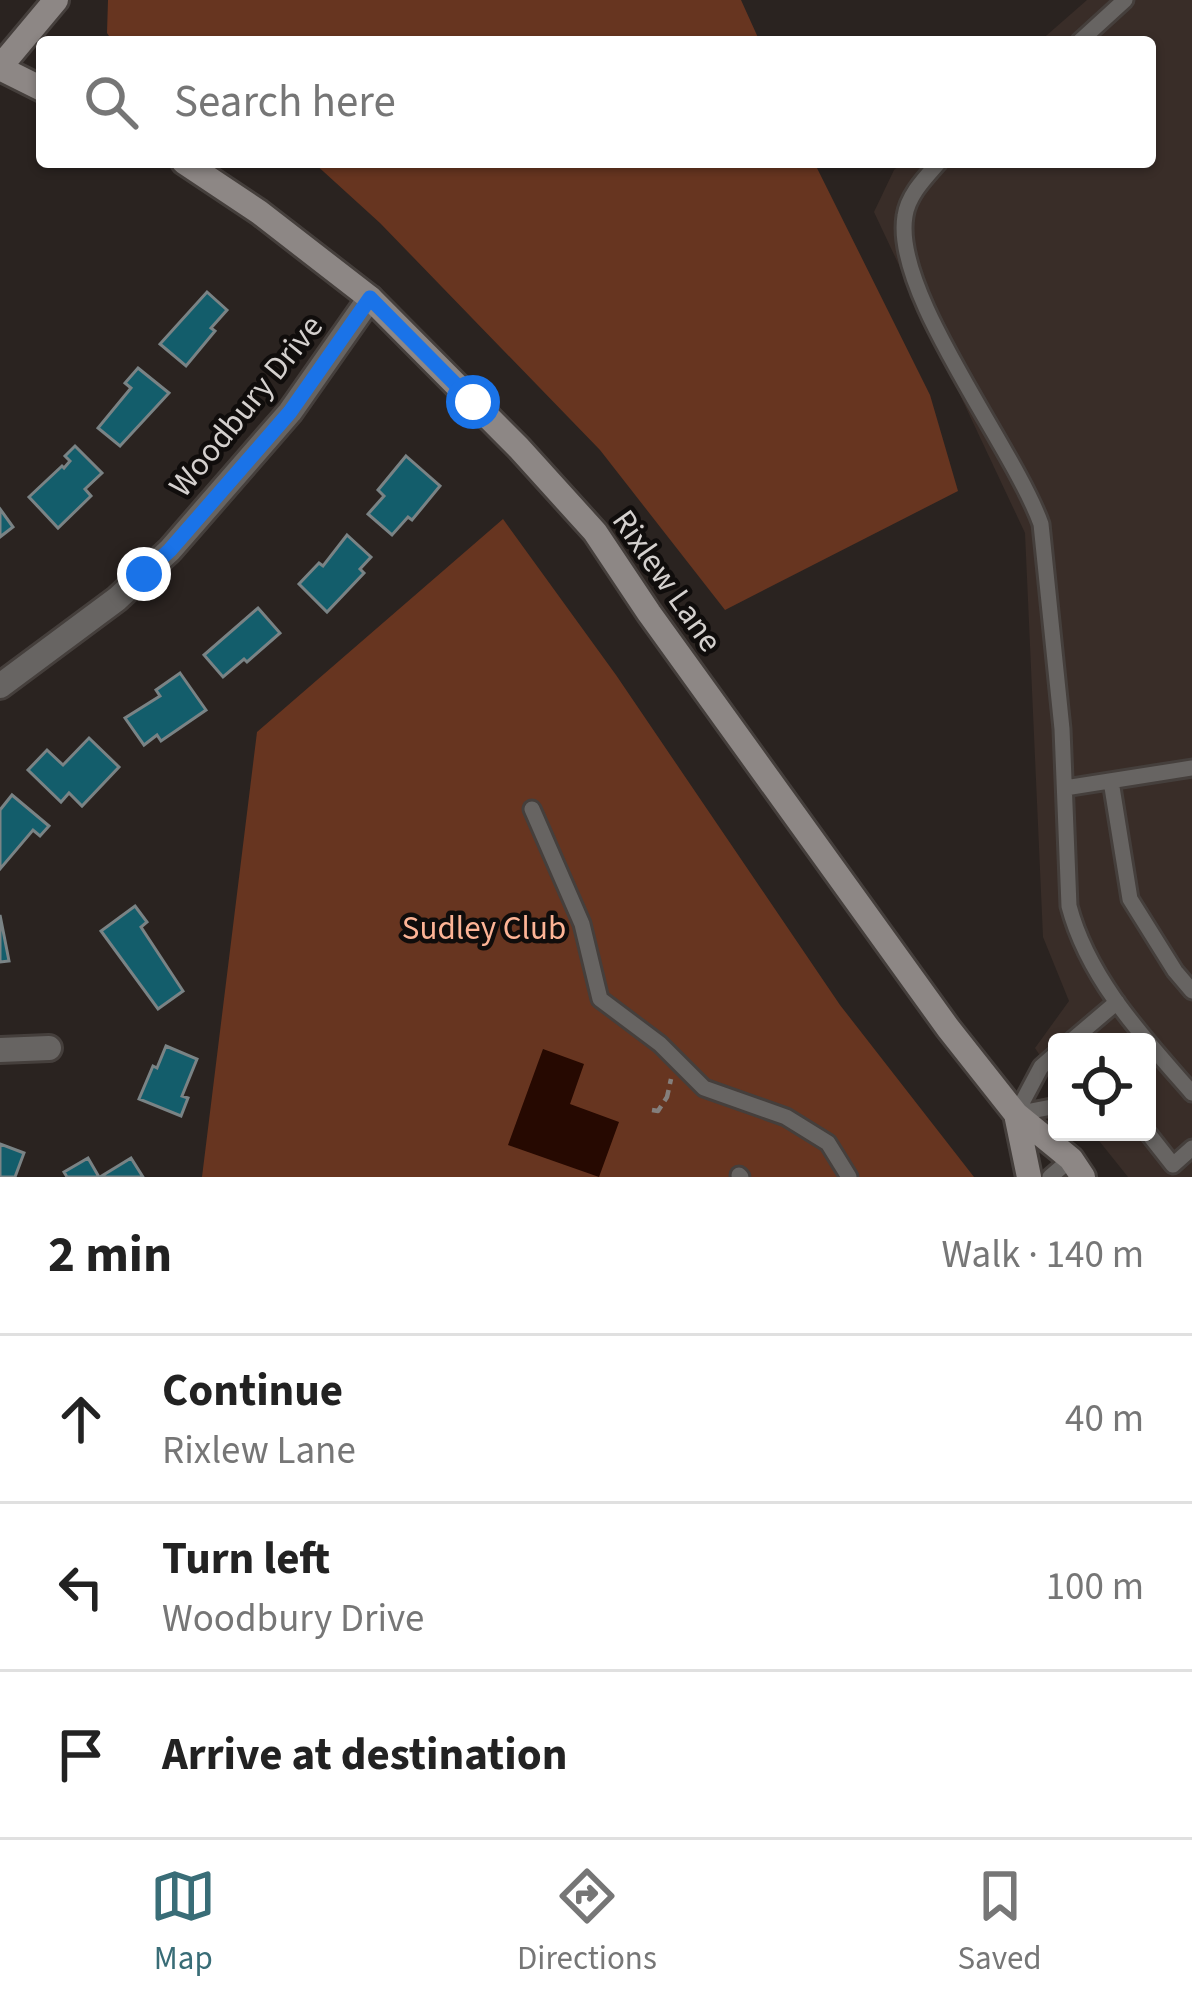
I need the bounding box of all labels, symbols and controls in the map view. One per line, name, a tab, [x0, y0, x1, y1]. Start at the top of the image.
search box	[36, 36, 1156, 168]
icon: search	[78, 69, 144, 135]
text: Search here	[174, 70, 396, 134]
street label: Woodbury Drive	[158, 305, 334, 507]
route start	[446, 375, 500, 429]
street label: Rixlew Lane	[601, 500, 733, 662]
route end	[117, 547, 171, 601]
park label: Sudley Club	[402, 905, 566, 952]
map controls	[1048, 1033, 1156, 1141]
button: locate	[1048, 1033, 1156, 1141]
text: 2 min	[48, 1219, 172, 1291]
text: Walk · 140 m	[941, 1227, 1144, 1283]
text: Continue	[162, 1359, 343, 1423]
icon: ahead	[48, 1386, 114, 1452]
text: 40 m	[1065, 1391, 1144, 1447]
text: Rixlew Lane	[162, 1423, 356, 1479]
text: Turn left	[162, 1527, 330, 1591]
icon: left	[48, 1554, 114, 1620]
text: 100 m	[1046, 1559, 1144, 1615]
text: Woodbury Drive	[162, 1591, 424, 1647]
icon: arrive	[48, 1722, 114, 1788]
text: Arrive at destination	[162, 1723, 567, 1787]
tab: Map	[150, 1863, 216, 1982]
tab: Directions	[517, 1863, 657, 1982]
tab: Saved	[957, 1863, 1042, 1982]

